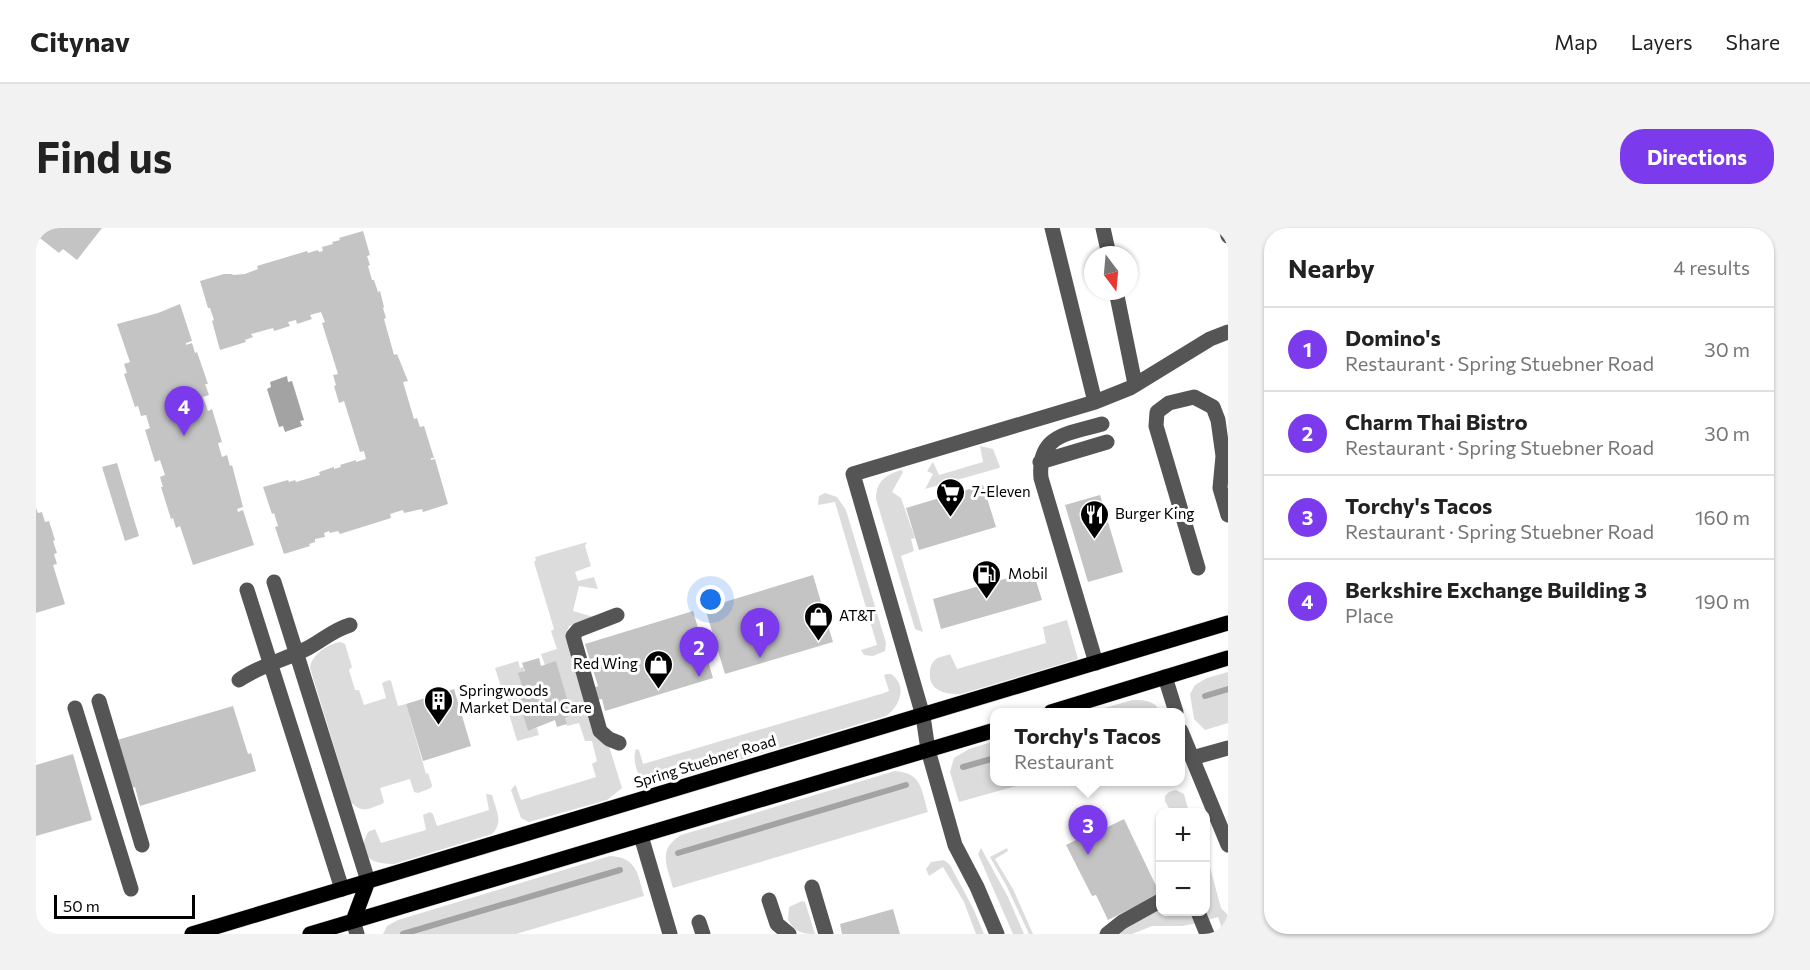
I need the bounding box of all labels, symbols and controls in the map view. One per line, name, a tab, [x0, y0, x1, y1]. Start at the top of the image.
text: Citynav	[30, 24, 130, 58]
text: Map	[1554, 29, 1598, 54]
text: Layers	[1631, 29, 1693, 54]
text: Share	[1726, 29, 1780, 54]
button: Directions	[1620, 129, 1774, 184]
text: Find us	[36, 130, 172, 182]
north arrow	[1084, 246, 1138, 300]
text: Nearby	[1288, 252, 1375, 283]
text: 4 results	[1673, 255, 1750, 279]
text: Domino's	[1345, 324, 1441, 351]
text: 1	[1303, 337, 1312, 361]
text: 30 m	[1704, 337, 1750, 361]
text: Restaurant · Spring Stuebner Road	[1345, 351, 1654, 375]
pin: 4	[164, 386, 204, 436]
text: Charm Thai Bistro	[1345, 408, 1528, 435]
text: 2	[1302, 421, 1313, 445]
text: 30 m	[1704, 421, 1750, 445]
text: Restaurant · Spring Stuebner Road	[1345, 435, 1654, 459]
supermarket icon: 7-Eleven	[935, 476, 967, 518]
place label: 7-Eleven	[972, 482, 1031, 500]
text: Torchy's Tacos	[1345, 492, 1492, 519]
restaurant icon: Burger King	[1078, 498, 1110, 540]
place label: Burger King	[1115, 504, 1194, 522]
text: 3	[1302, 505, 1313, 529]
text: 160 m	[1695, 505, 1750, 529]
text: Restaurant · Spring Stuebner Road	[1345, 519, 1654, 543]
fuel station icon: Mobil	[971, 558, 1003, 600]
place label: Mobil	[1008, 564, 1048, 582]
text: Berkshire Exchange Building 3	[1345, 576, 1647, 603]
your location	[696, 585, 725, 614]
text: 4	[1301, 589, 1314, 613]
text: 190 m	[1695, 589, 1750, 613]
shop icon: AT&T	[802, 600, 834, 642]
text: Place	[1345, 603, 1394, 627]
place label: AT&T	[839, 606, 876, 624]
pin: 1	[740, 608, 780, 658]
pin: 2	[680, 628, 718, 677]
shop icon: Red Wing	[643, 648, 675, 690]
place label: Red Wing	[573, 654, 638, 672]
place label: Springwoods Market Dental Care	[459, 681, 592, 716]
building icon: Springwoods Market Dental Care	[422, 684, 454, 726]
popup	[990, 708, 1185, 786]
text: Torchy's Tacos	[1014, 722, 1161, 749]
street label: Spring Stuebner Road	[632, 731, 778, 791]
text: Restaurant	[1014, 749, 1114, 773]
pin: 3	[1068, 806, 1108, 855]
map controls	[1156, 808, 1210, 916]
button: +	[1156, 808, 1210, 862]
button: −	[1156, 862, 1210, 916]
scale bar	[54, 892, 195, 920]
text: 50 m	[63, 896, 100, 915]

